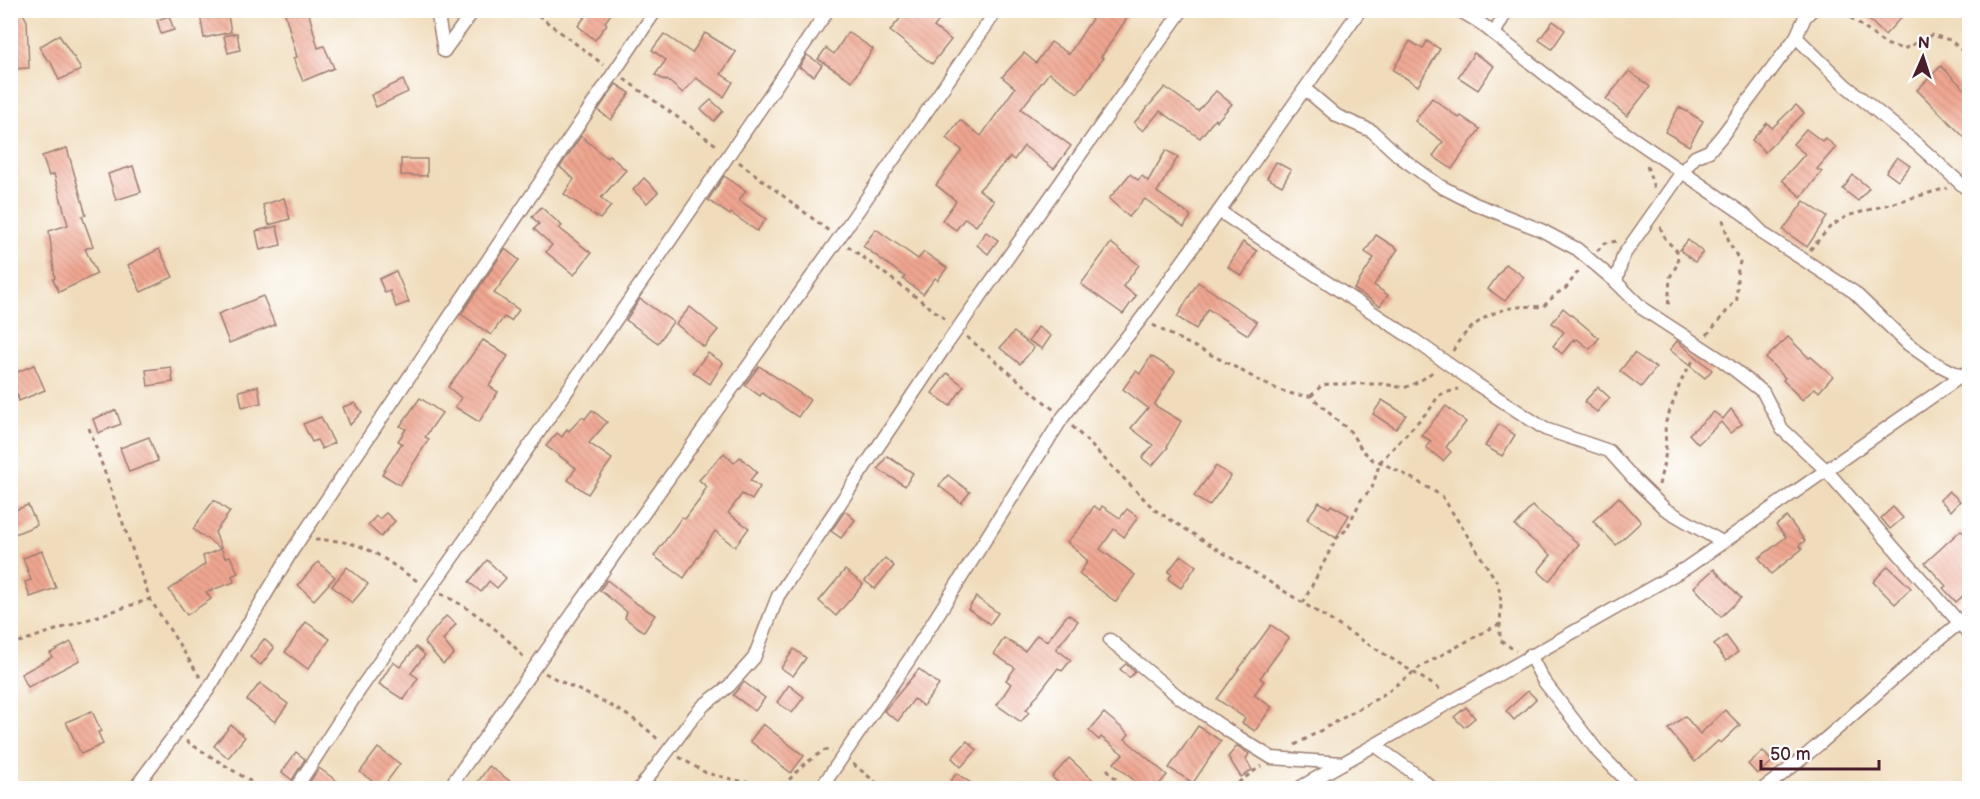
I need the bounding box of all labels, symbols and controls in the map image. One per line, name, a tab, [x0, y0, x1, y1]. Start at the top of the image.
north arrow	[1893, 27, 1953, 87]
text: N	[1917, 34, 1930, 53]
scale bar	[1761, 733, 1880, 771]
text: 50 m	[1770, 744, 1811, 765]

